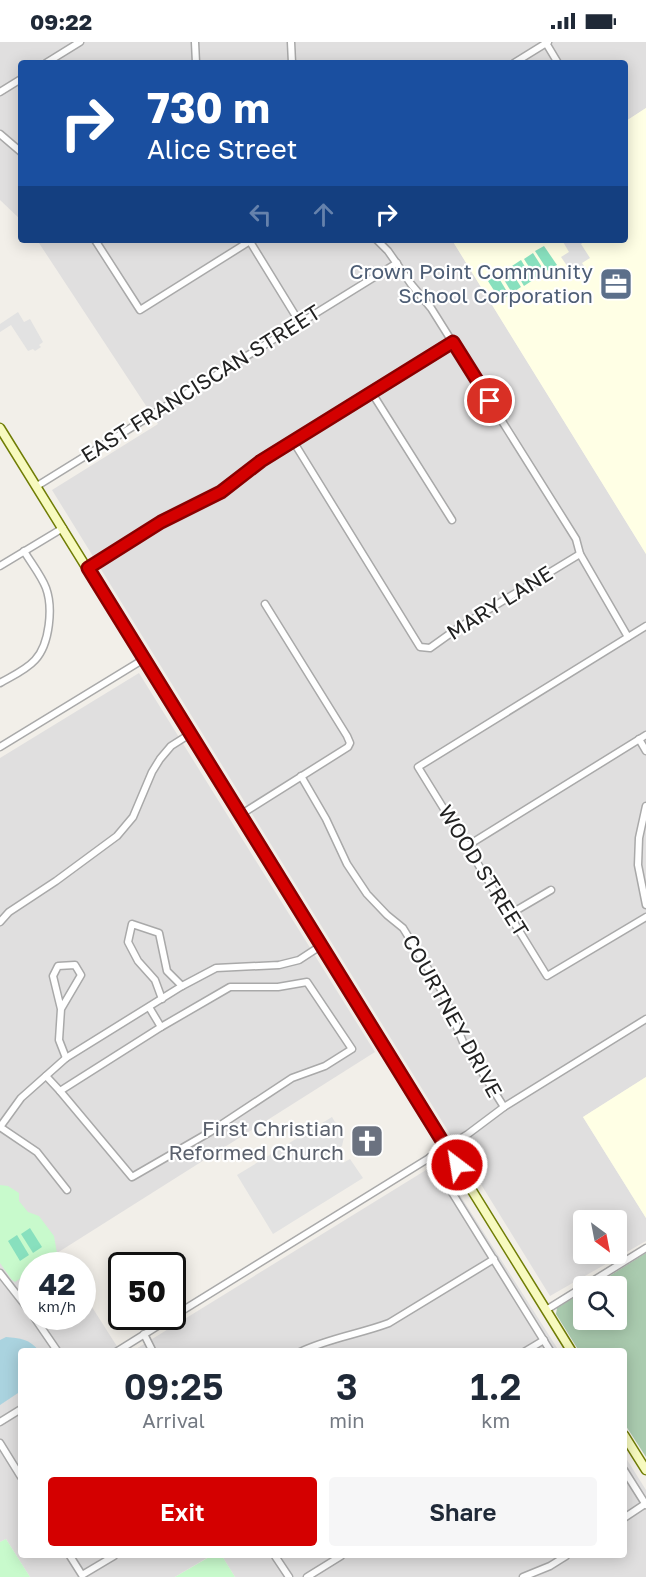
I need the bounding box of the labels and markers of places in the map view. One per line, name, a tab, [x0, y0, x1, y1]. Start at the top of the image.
place label: Crown Point Community School Corporation	[349, 258, 593, 308]
office icon: Crown Point Community School Corporation	[598, 266, 634, 302]
pin	[464, 375, 515, 426]
place label: First Christian Reformed Church	[169, 1115, 344, 1165]
church icon: First Christian Reformed Church	[349, 1123, 385, 1159]

